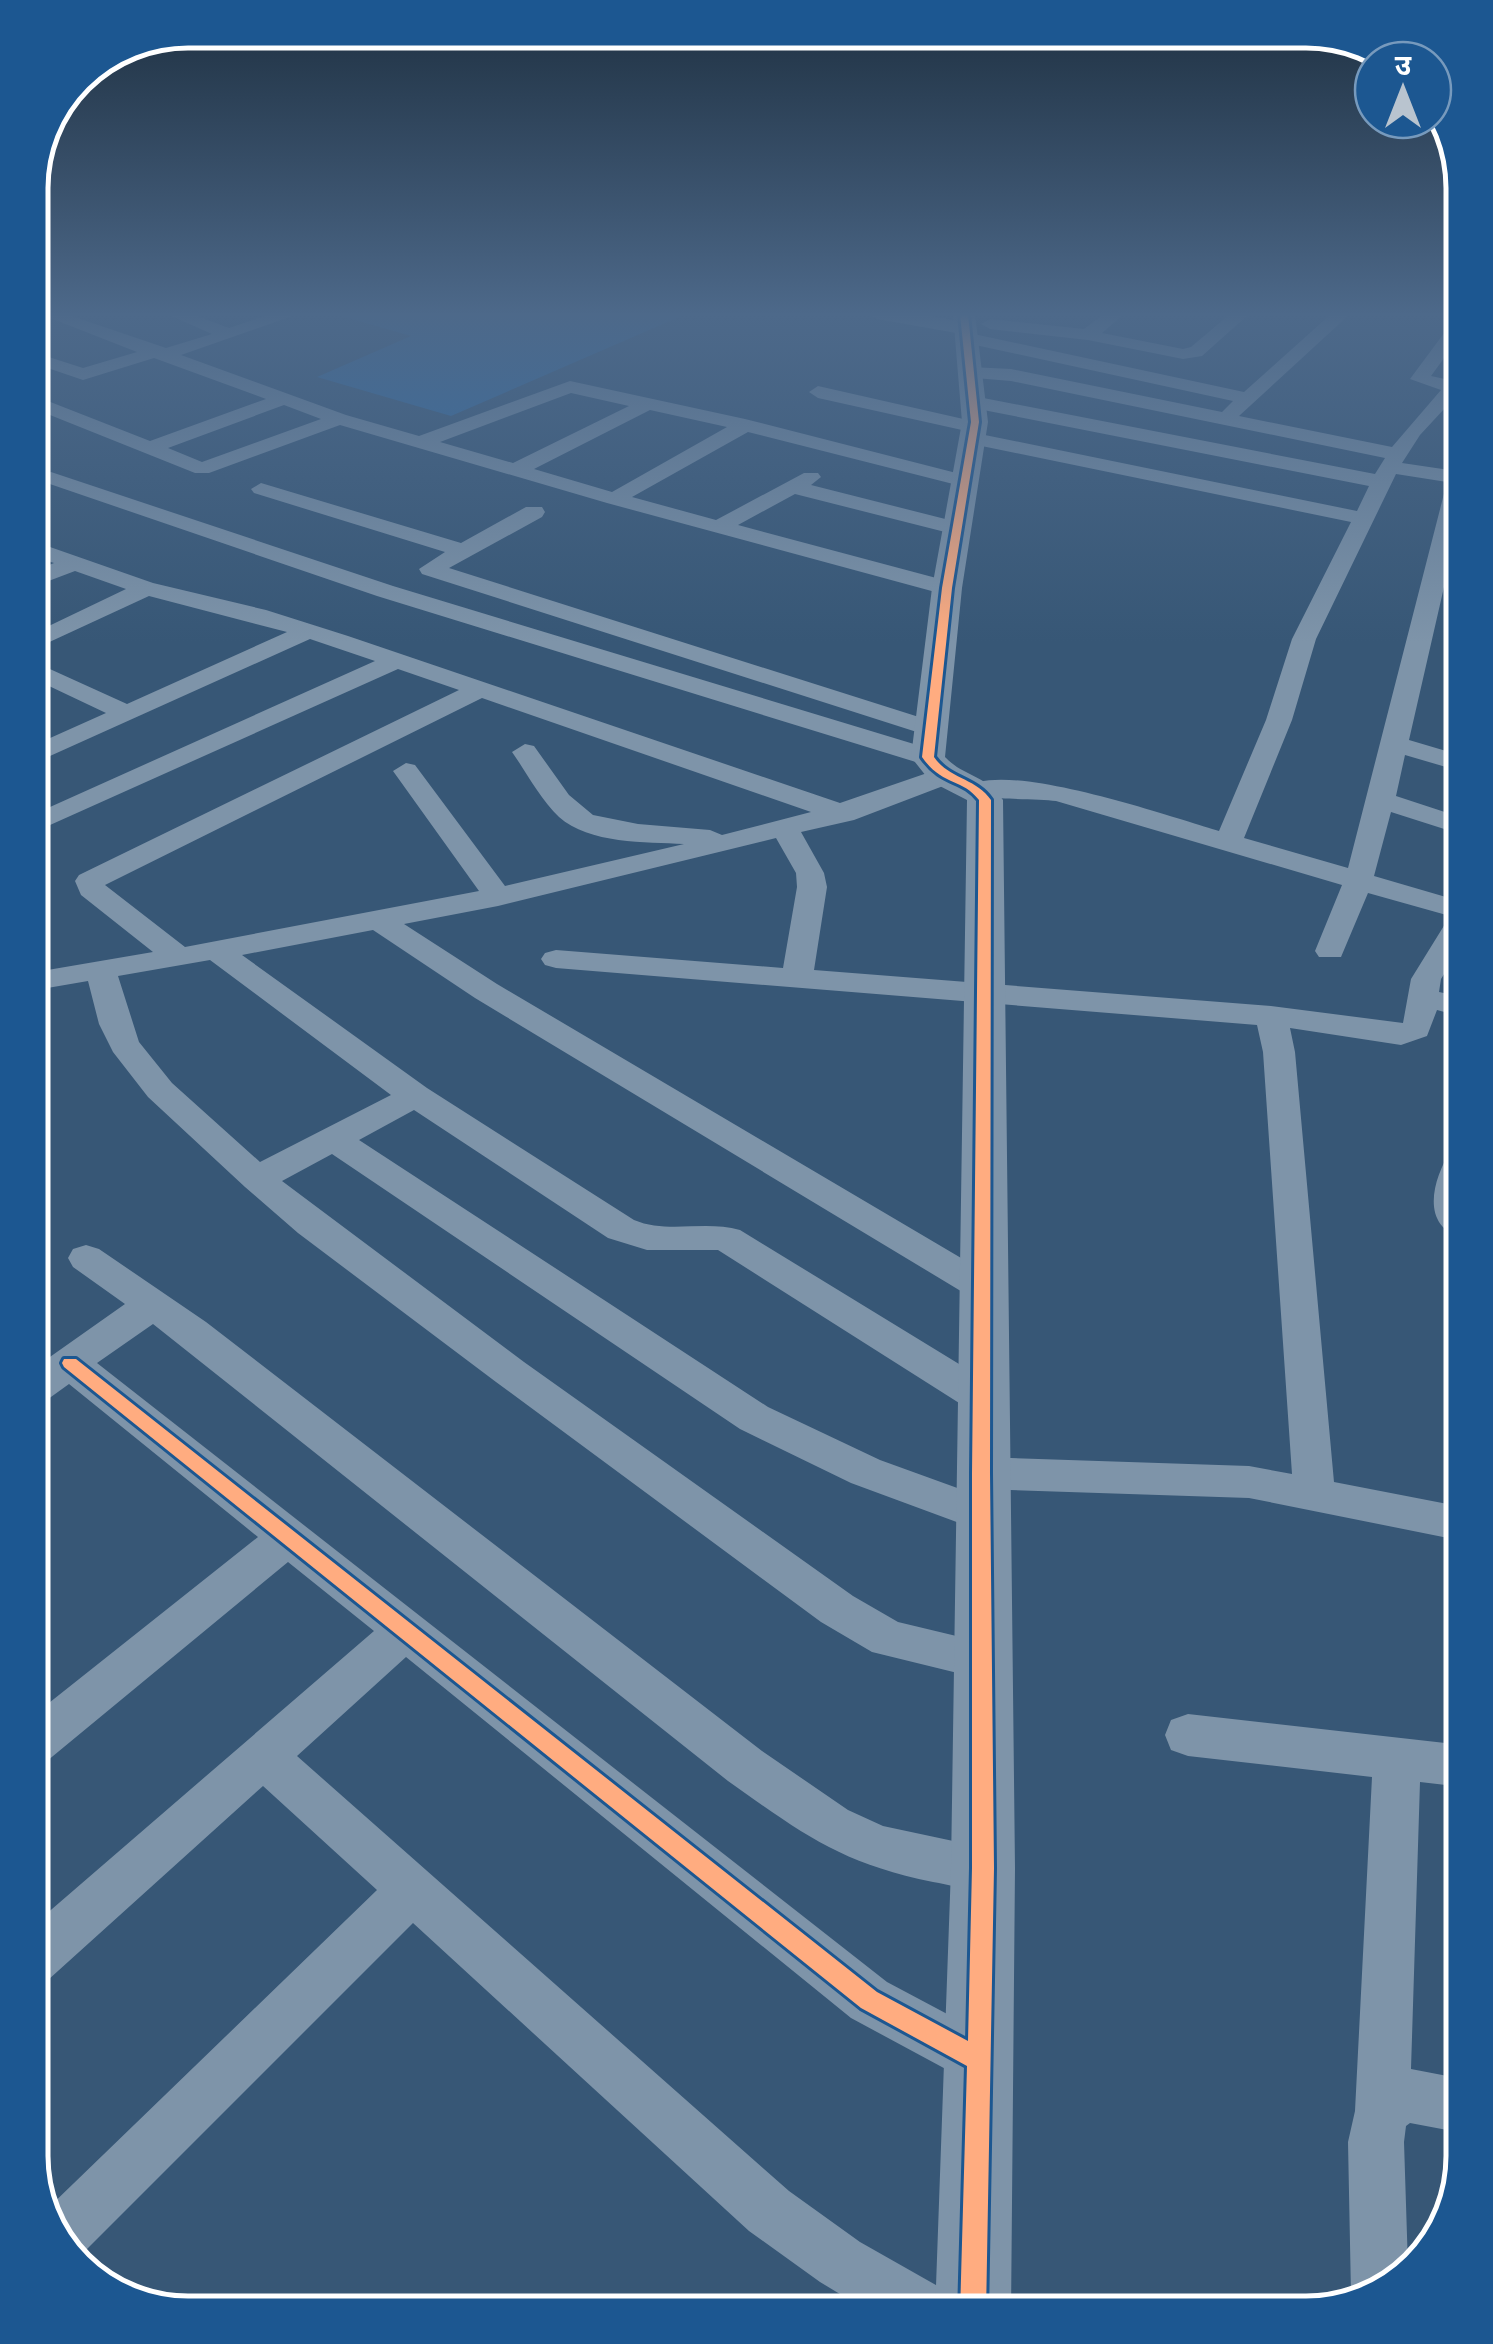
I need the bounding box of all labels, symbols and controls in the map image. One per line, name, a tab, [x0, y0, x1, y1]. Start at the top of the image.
north arrow	[1353, 40, 1453, 140]
text: उ	[1395, 46, 1412, 83]

